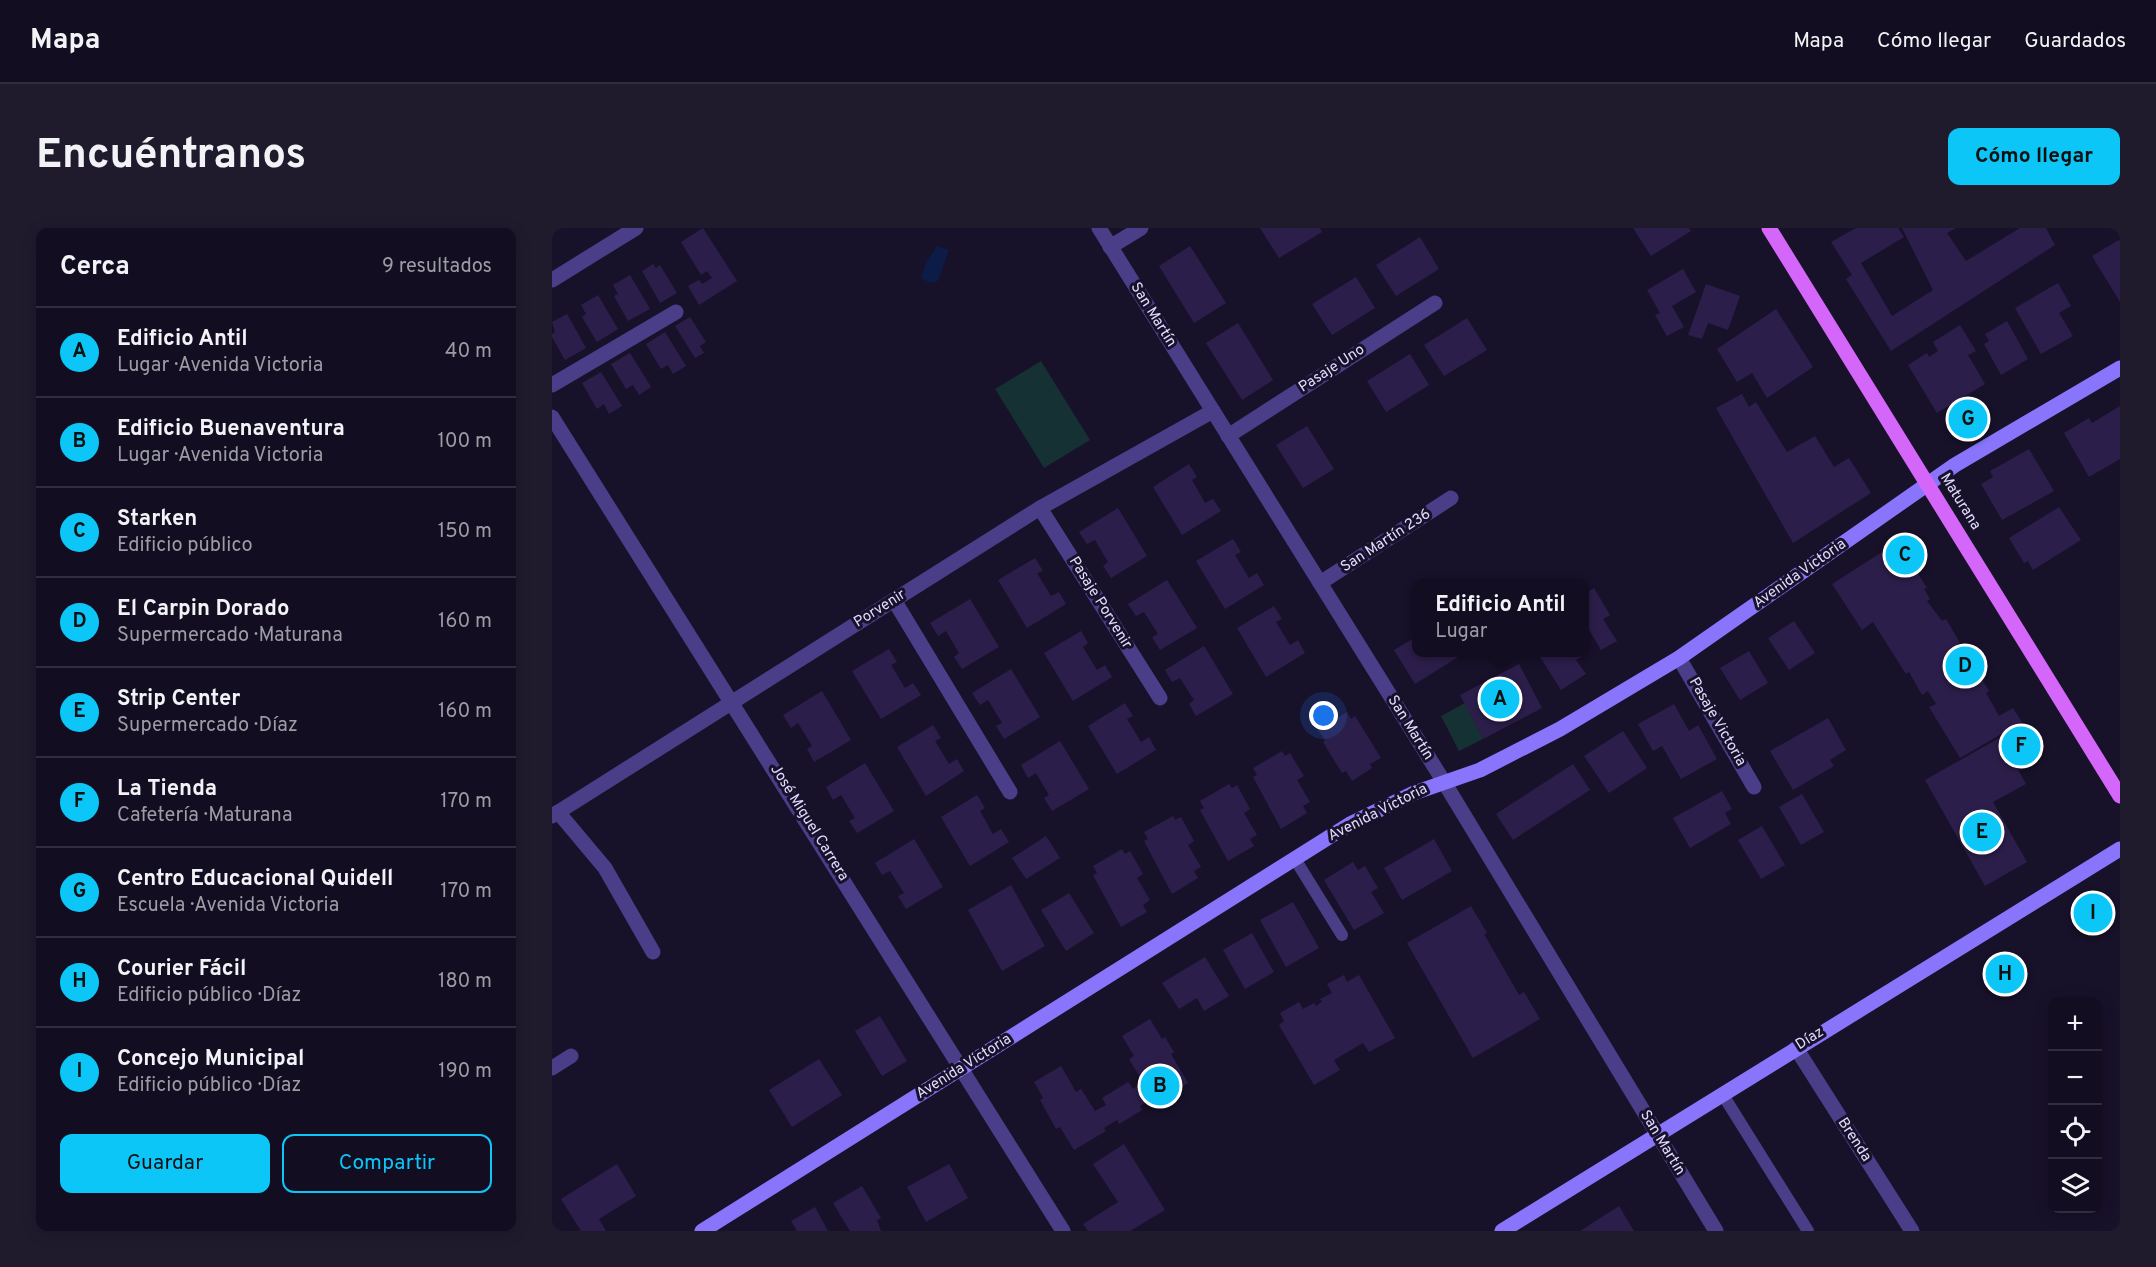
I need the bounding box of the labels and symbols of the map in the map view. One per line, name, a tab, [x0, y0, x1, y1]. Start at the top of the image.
street label: San Martín	[1126, 279, 1180, 351]
street label: Pasaje Uno	[1295, 341, 1369, 397]
pin: G	[1948, 396, 1988, 441]
street label: Maturana	[1935, 470, 1985, 534]
street label: San Martín 236	[1337, 505, 1435, 577]
pin: C	[1886, 532, 1924, 578]
street label: Avenida Victoria	[1750, 535, 1850, 613]
street label: Pasaje Porvenir	[1064, 553, 1136, 653]
street label: Porvenir	[851, 586, 910, 632]
pin: D	[1946, 644, 1984, 688]
street label: Pasaje Victoria	[1684, 674, 1750, 770]
pin: A	[1480, 676, 1520, 722]
street label: San Martín	[1383, 692, 1437, 764]
your location	[1309, 701, 1338, 730]
pin: F	[2002, 724, 2040, 768]
street label: José Miguel Carrera	[766, 761, 852, 885]
street label: Avenida Victoria	[1325, 780, 1431, 846]
pin: E	[1962, 810, 2002, 854]
pin: I	[2074, 890, 2112, 936]
pin: H	[1986, 952, 2024, 996]
street label: Díaz	[1792, 1023, 1828, 1055]
street label: Avenida Victoria	[913, 1030, 1015, 1104]
pin: B	[1140, 1064, 1180, 1108]
street label: San Martín	[1635, 1107, 1689, 1179]
street label: Brenda	[1833, 1114, 1875, 1166]

